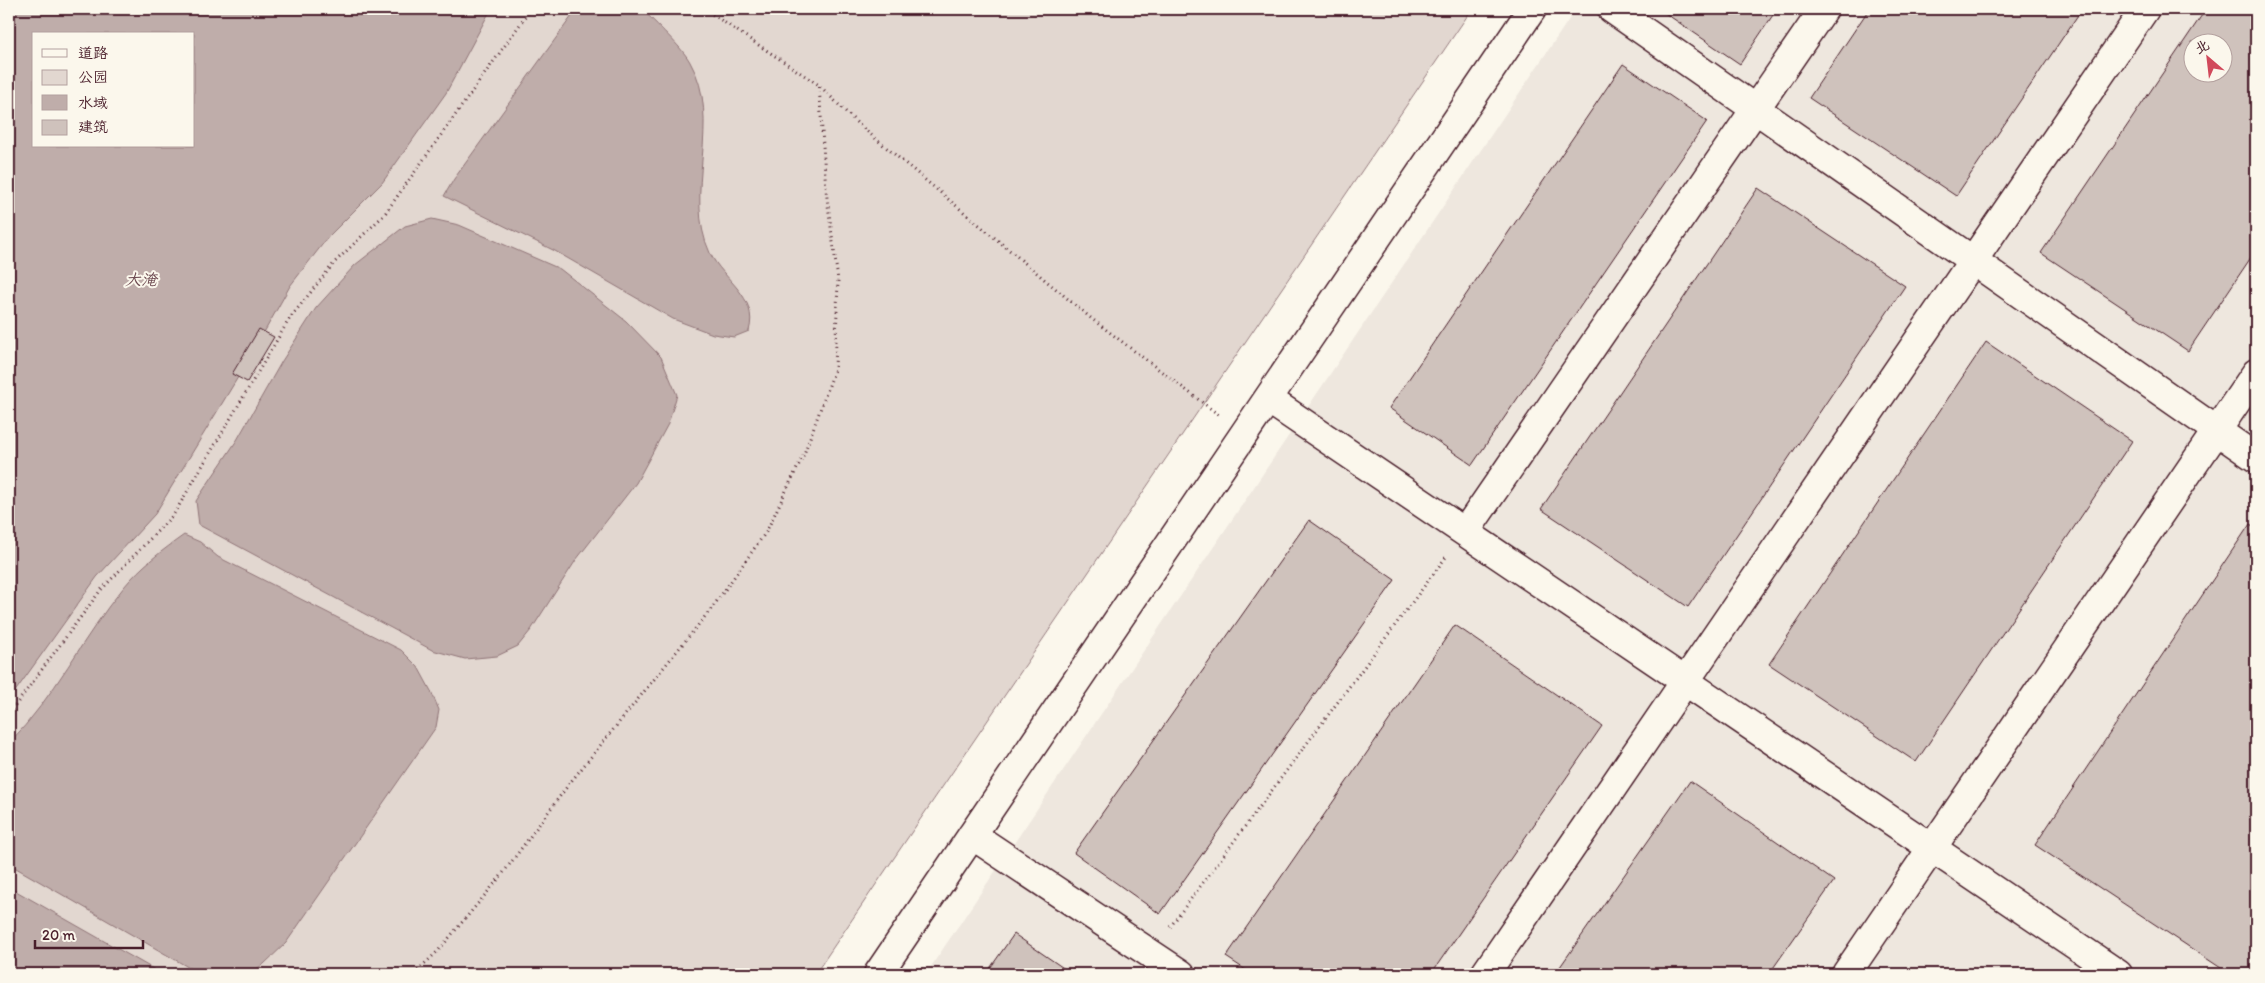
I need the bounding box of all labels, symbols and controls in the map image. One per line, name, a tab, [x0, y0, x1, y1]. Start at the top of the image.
legend	[32, 32, 195, 148]
north arrow	[2182, 32, 2232, 82]
text: 北	[2192, 36, 2212, 58]
text: 道路	[78, 44, 108, 62]
text: 公园	[78, 68, 108, 86]
text: 水域	[78, 94, 108, 112]
text: 建筑	[78, 118, 108, 136]
water label: 大淹	[125, 270, 159, 289]
scale bar	[35, 918, 142, 950]
text: 20 m	[42, 926, 76, 944]

